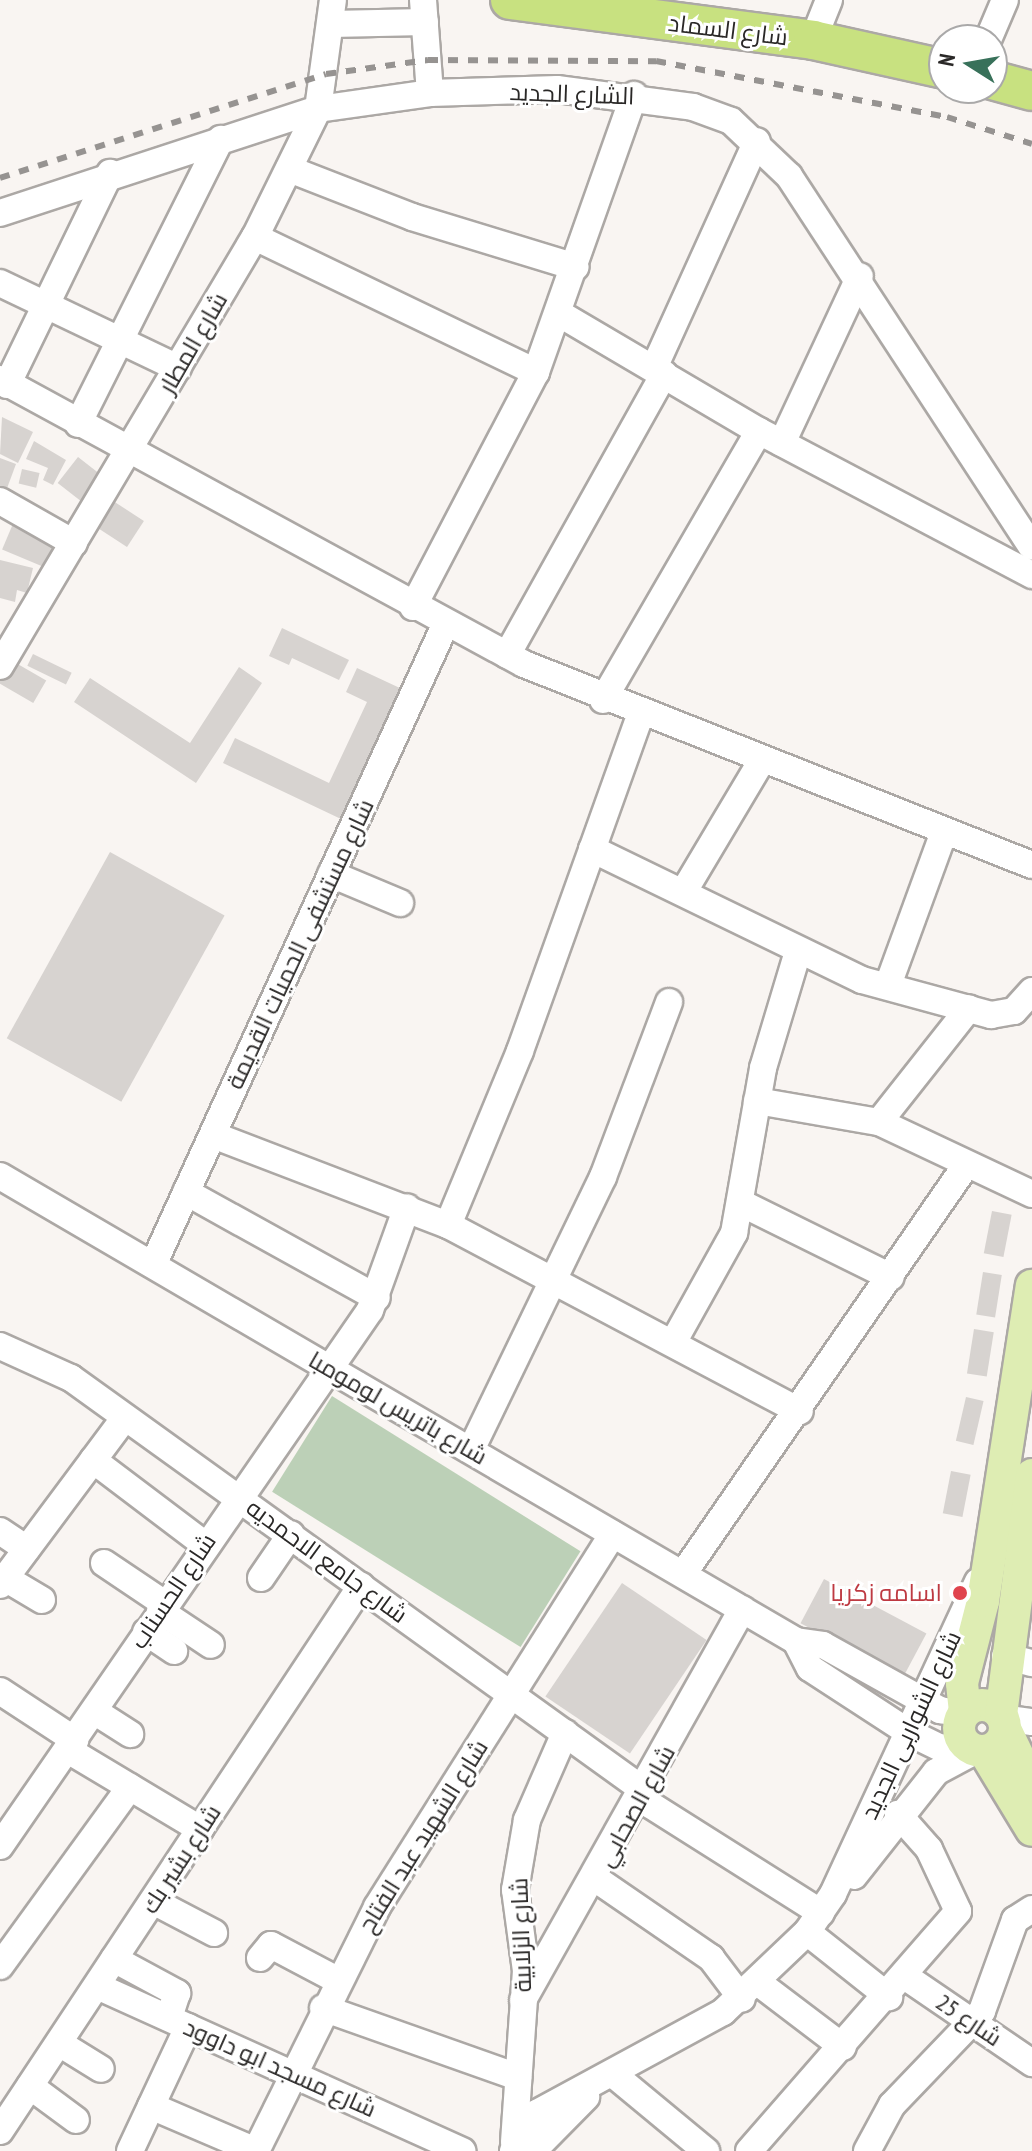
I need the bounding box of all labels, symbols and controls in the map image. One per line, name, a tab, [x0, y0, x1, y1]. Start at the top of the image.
street label: شارع السماد	[667, 8, 789, 52]
north arrow	[928, 24, 1008, 104]
text: N	[932, 51, 961, 68]
street label: الشارع الجديد	[509, 77, 635, 111]
street label: شارع المطار	[152, 287, 234, 399]
street label: شارع مستشفى الحميات القديمة	[220, 794, 380, 1094]
street label: شارع باتريس لومومبا	[304, 1345, 492, 1471]
street label: شارع جامع الاحمديه	[241, 1493, 413, 1629]
street label: شارع الحسناب	[124, 1528, 222, 1654]
place label: اسامه زكريا	[830, 1579, 942, 1607]
marker: اسامه زكريا	[949, 1582, 971, 1604]
street label: شارع الشواربى الجديد	[855, 1626, 967, 1824]
street label: شارع الشهيد عبد الفتاح	[352, 1734, 494, 1938]
street label: شارع الصحابي	[591, 1740, 681, 1872]
street label: شارع بشير بك	[135, 1799, 227, 1919]
street label: شارع الزلابية	[505, 1877, 537, 1993]
street label: شارع 25	[931, 1988, 1007, 2052]
street label: شارع مسجد ابو داوود	[179, 2013, 381, 2123]

